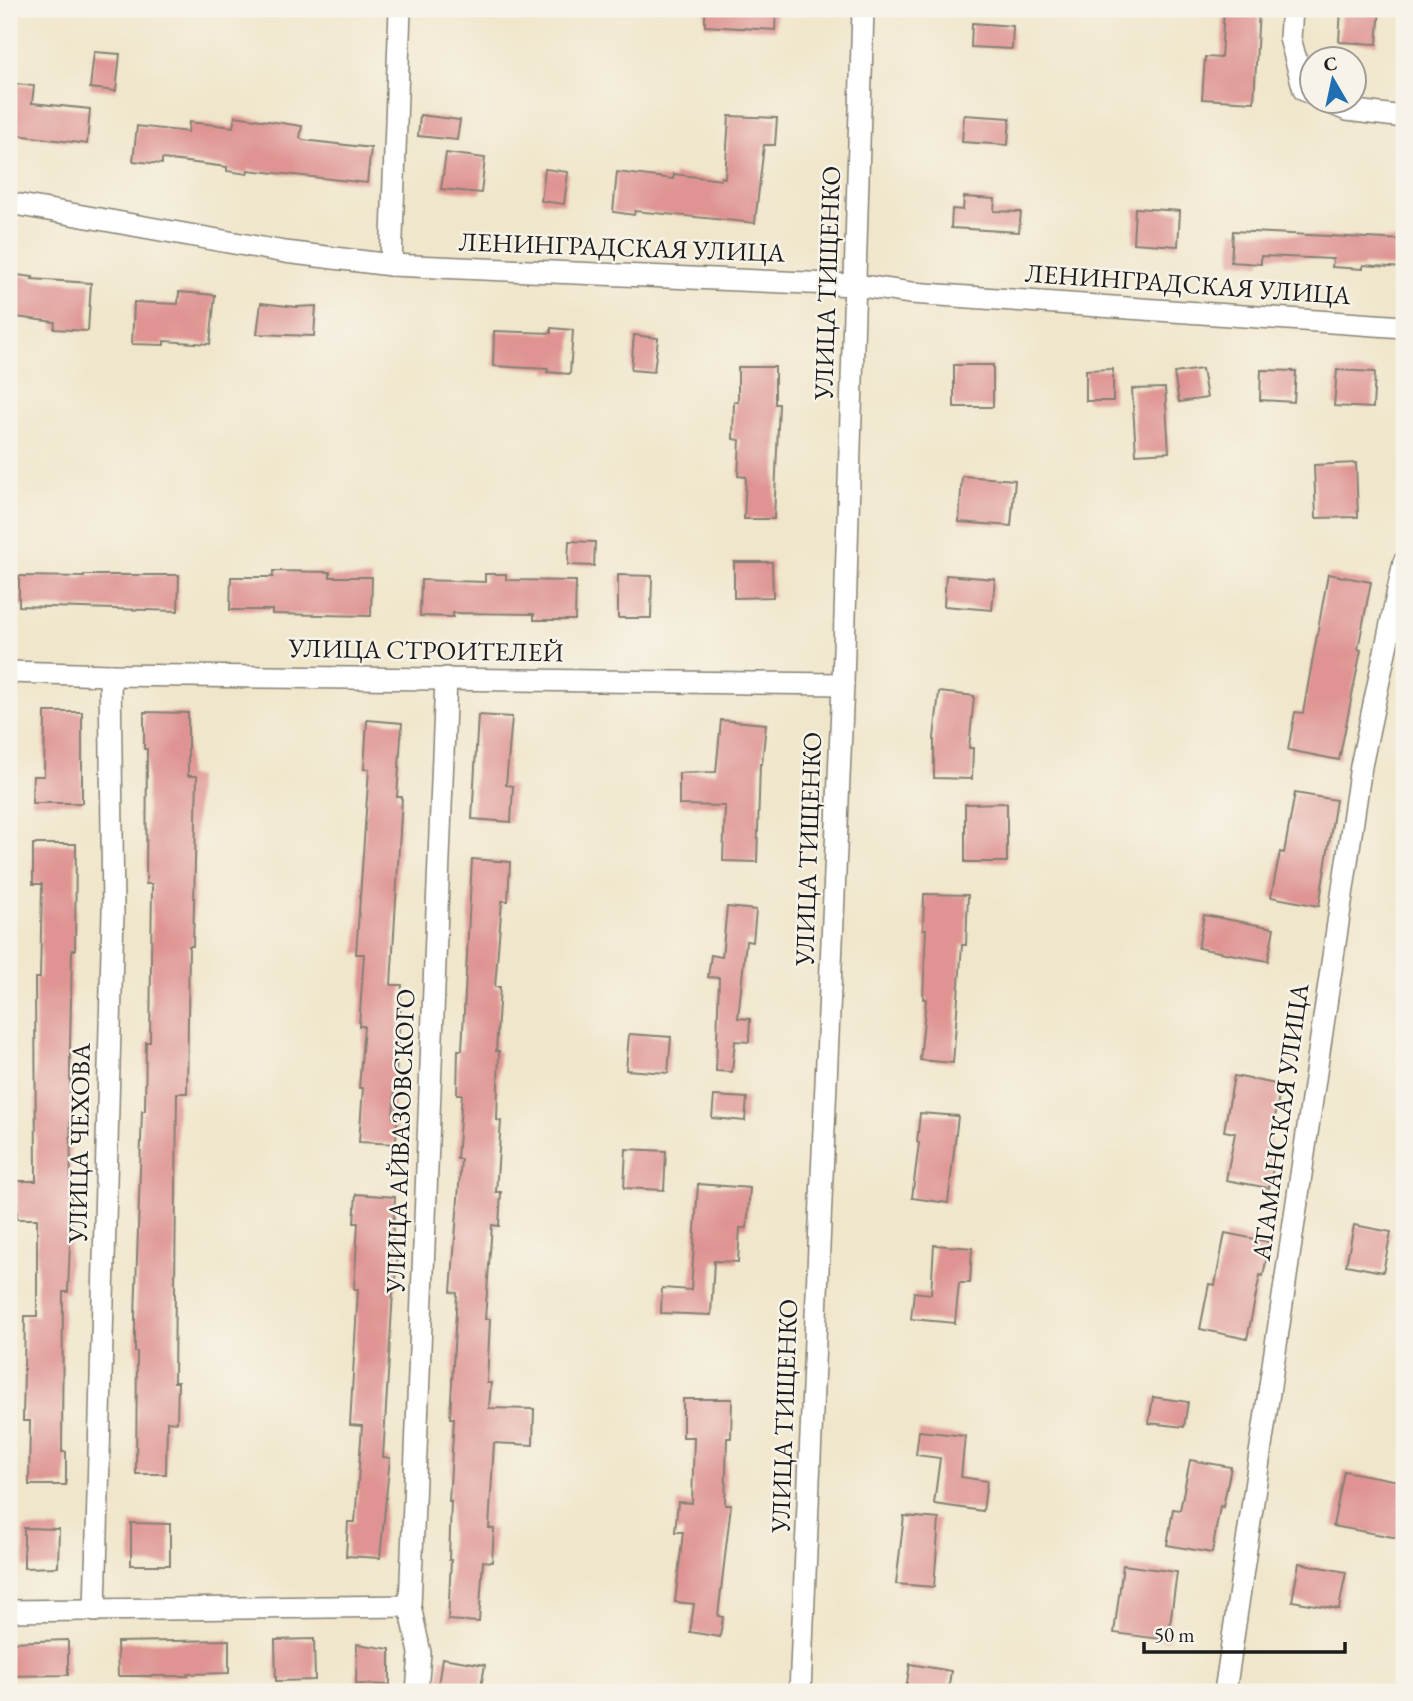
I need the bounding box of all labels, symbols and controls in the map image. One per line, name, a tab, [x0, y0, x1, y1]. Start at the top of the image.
north arrow	[1298, 46, 1368, 116]
text: С	[1322, 50, 1339, 77]
street label: УЛИЦА ТИЩЕНКО	[806, 165, 848, 402]
street label: ЛЕНИНГРАДСКАЯ УЛИЦА	[458, 224, 787, 270]
street label: ЛЕНИНГРАДСКАЯ УЛИЦА	[1024, 256, 1353, 312]
street label: УЛИЦА СТРОИТЕЛЕЙ	[287, 631, 564, 669]
street label: УЛИЦА ТИЩЕНКО	[787, 731, 829, 968]
street label: АТАМАНСКАЯ УЛИЦА	[1244, 980, 1316, 1264]
street label: УЛИЦА АЙВАЗОВСКОГО	[378, 988, 422, 1295]
street label: УЛИЦА ЧЕХОВА	[60, 1042, 98, 1244]
street label: УЛИЦА ТИЩЕНКО	[763, 1298, 805, 1535]
scale bar	[1144, 1610, 1345, 1654]
text: 50 m	[1154, 1621, 1195, 1648]

